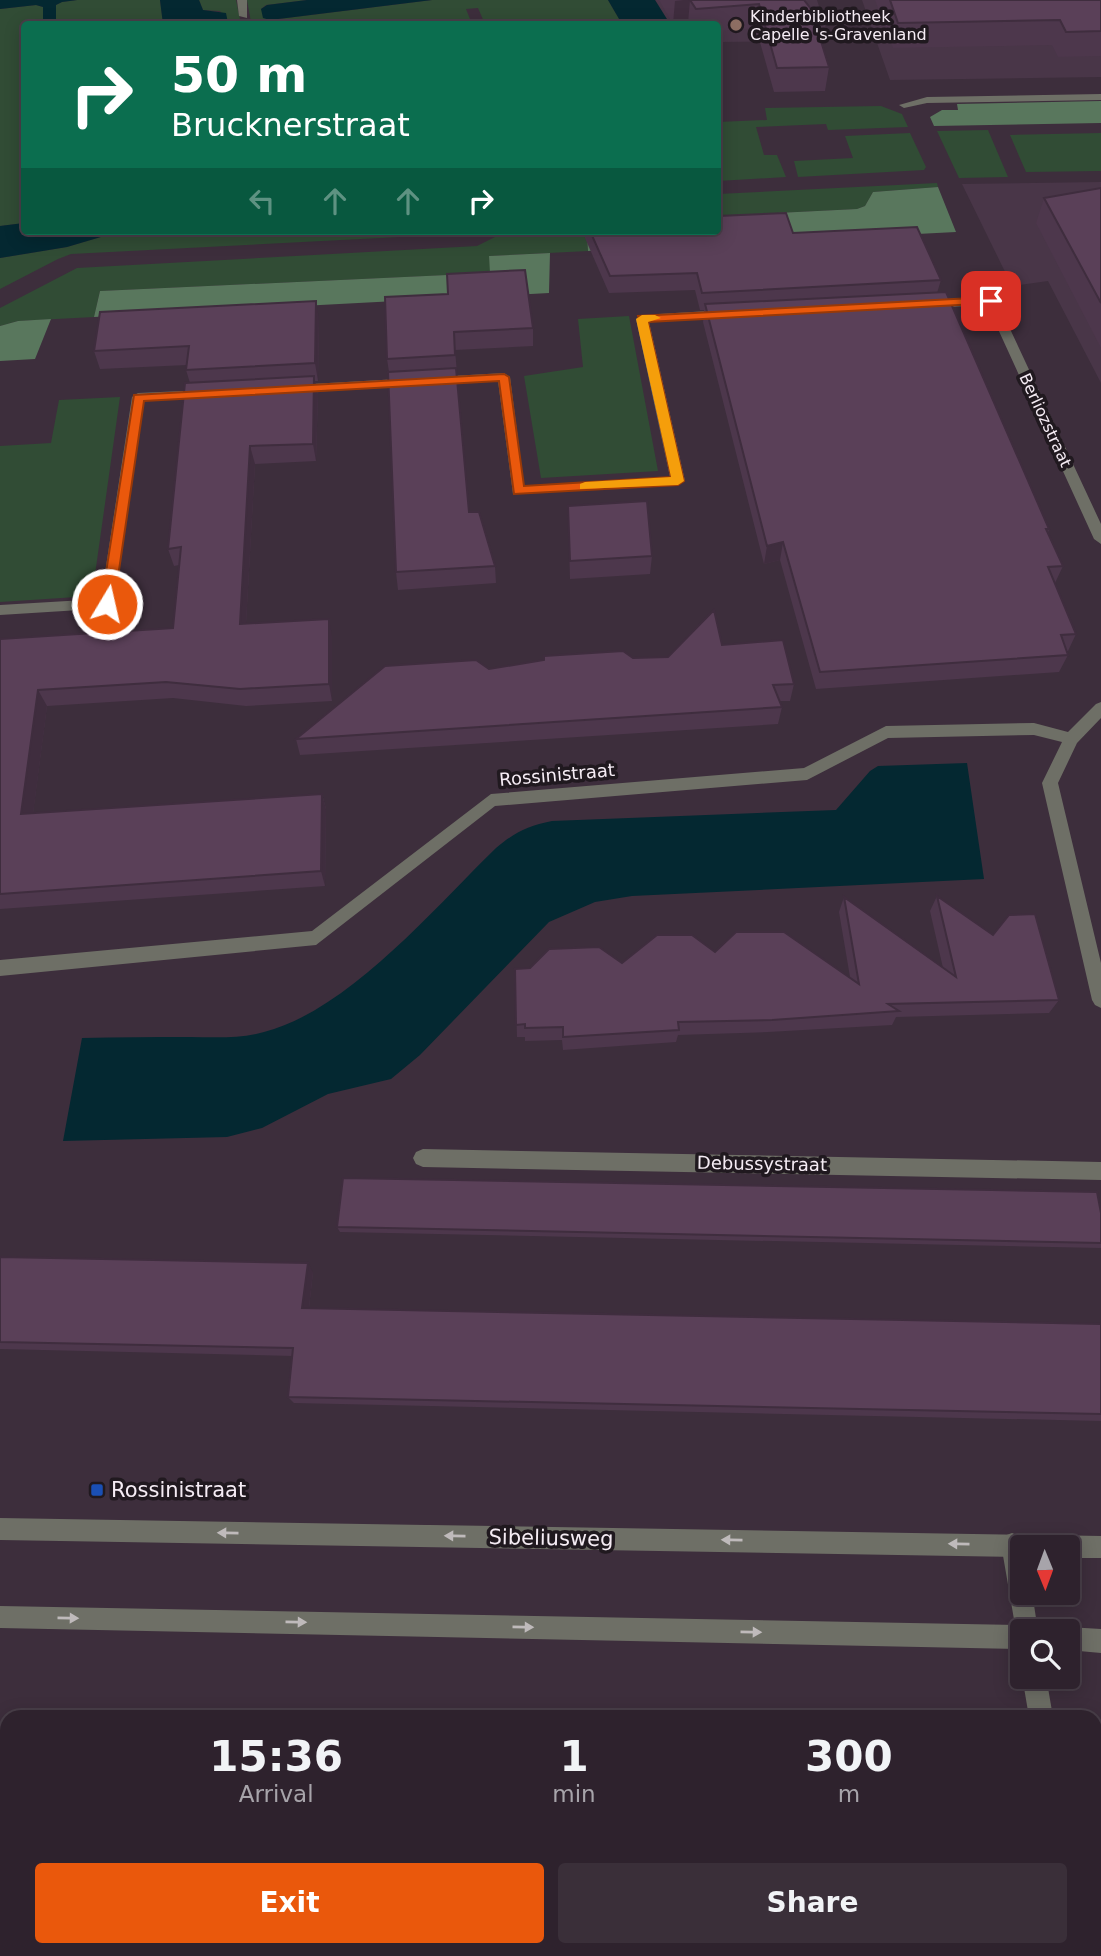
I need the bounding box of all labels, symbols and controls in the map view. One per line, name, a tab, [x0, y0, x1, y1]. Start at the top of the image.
place label: Kinderbibliotheek Capelle 's-Gravenland	[750, 7, 927, 44]
marker: Kinderbibliotheek Capelle 's-Gravenland	[728, 17, 744, 33]
text: 50 m	[171, 47, 307, 104]
icon: right	[56, 49, 147, 140]
text: Brucknerstraat	[171, 106, 410, 144]
icon: left	[243, 182, 281, 220]
icon: ahead	[316, 182, 354, 220]
icon: ahead	[389, 182, 427, 220]
icon: right	[462, 182, 500, 220]
pin	[961, 271, 1021, 331]
icon: arrive	[972, 282, 1010, 320]
street label: Berliozstraat	[1015, 370, 1076, 470]
position arrow	[70, 567, 144, 641]
street label: Rossinistraat	[498, 759, 616, 790]
street label: Debussystraat	[697, 1152, 827, 1175]
place label: Rossinistraat	[111, 1478, 246, 1502]
marker: Rossinistraat	[89, 1482, 105, 1498]
street label: Sibeliusweg	[488, 1525, 614, 1551]
one-way arrow	[217, 1527, 239, 1538]
one-way arrow	[444, 1530, 466, 1542]
one-way arrow	[721, 1534, 743, 1546]
north arrow	[1010, 1535, 1080, 1605]
map controls	[1010, 1535, 1080, 1689]
one-way arrow	[948, 1538, 970, 1549]
one-way arrow	[57, 1612, 79, 1624]
one-way arrow	[285, 1617, 307, 1628]
button: search	[1010, 1619, 1080, 1689]
one-way arrow	[512, 1621, 534, 1633]
one-way arrow	[740, 1626, 762, 1638]
text: 15:36	[209, 1732, 343, 1781]
text: 1	[559, 1732, 589, 1781]
text: 300	[805, 1732, 893, 1781]
text: Arrival	[239, 1781, 314, 1807]
text: min	[552, 1781, 596, 1807]
text: m	[838, 1781, 860, 1807]
button: Exit	[35, 1863, 544, 1943]
button: Share	[558, 1863, 1067, 1943]

